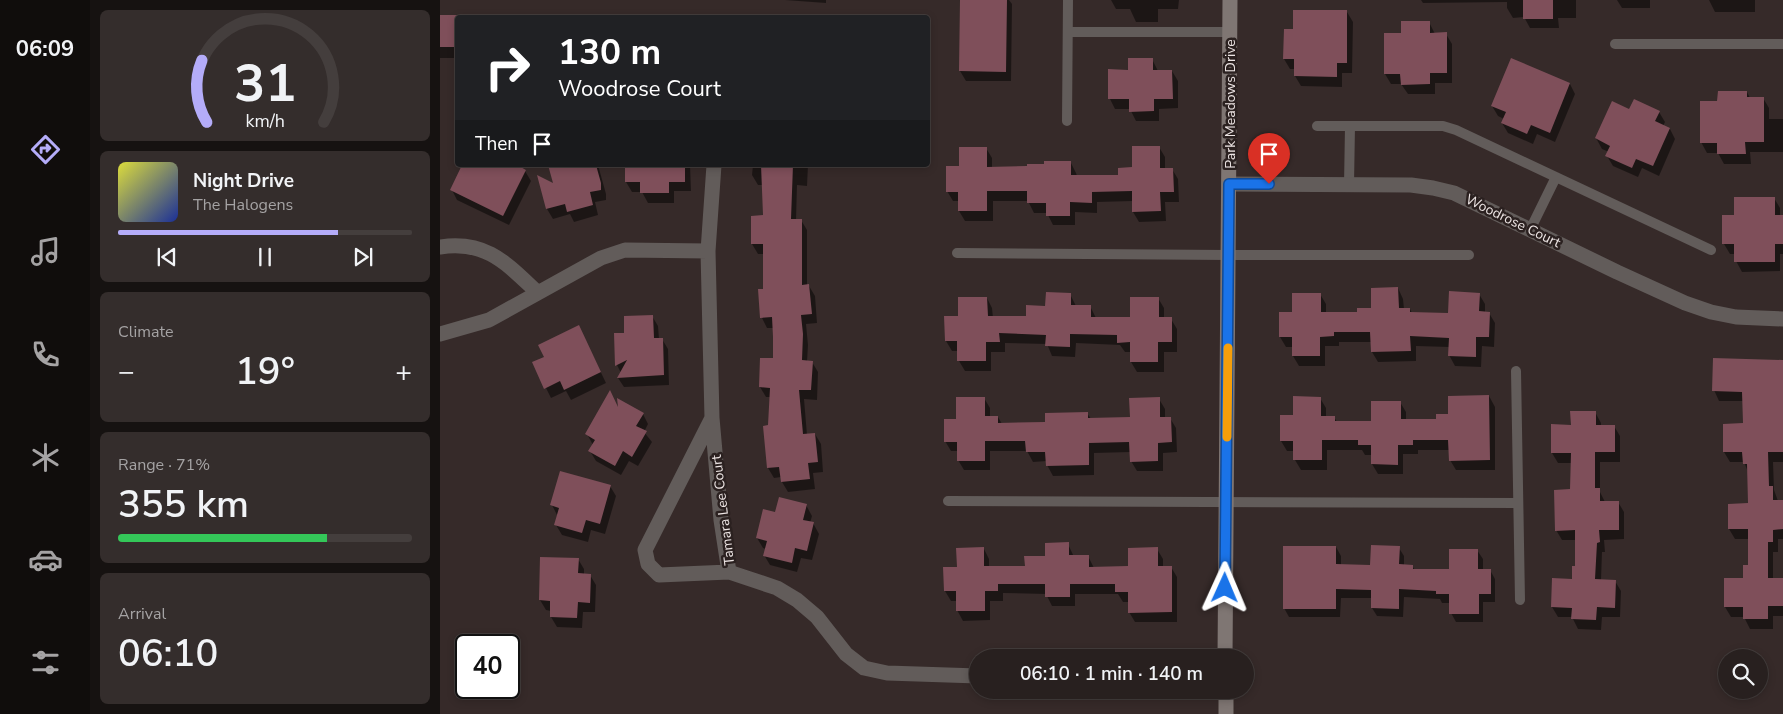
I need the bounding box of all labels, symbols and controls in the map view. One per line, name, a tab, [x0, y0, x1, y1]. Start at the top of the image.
text: 130 m	[558, 29, 661, 76]
text: 06:09	[16, 34, 74, 64]
icon: right	[475, 35, 540, 100]
street label: Park Meadows Drive	[1221, 39, 1240, 169]
text: 31	[234, 48, 296, 119]
text: Woodrose Court	[558, 74, 721, 104]
text: km/h	[245, 109, 285, 133]
icon: arrive	[528, 130, 556, 158]
text: Then	[475, 131, 518, 157]
icon: directions	[28, 132, 63, 167]
pin	[1248, 133, 1290, 184]
icon: arrive	[1255, 140, 1283, 168]
text: Night Drive	[193, 168, 294, 194]
street label: Woodrose Court	[1462, 190, 1564, 252]
text: The Halogens	[193, 194, 293, 216]
icon: music	[28, 234, 63, 269]
icon: previous	[153, 243, 181, 271]
icon: pause	[251, 243, 279, 271]
icon: next	[349, 243, 377, 271]
text: Climate	[118, 321, 173, 343]
icon: phone	[28, 337, 63, 372]
text: 19°	[235, 346, 295, 397]
text: −	[118, 353, 135, 391]
text: +	[395, 353, 412, 391]
icon: climate	[28, 440, 63, 475]
text: Range · 71%	[118, 454, 210, 476]
street label: Tamara Lee Court	[707, 454, 739, 566]
text: 355 km	[118, 479, 249, 530]
icon: car	[28, 542, 63, 577]
position arrow	[1198, 561, 1250, 613]
text: Arrival	[118, 603, 166, 625]
text: 06:10	[118, 628, 218, 679]
speed limit sign: 40	[455, 634, 520, 699]
icon: filters	[28, 645, 63, 680]
map controls	[1718, 649, 1768, 699]
button: search	[1718, 649, 1768, 699]
text: 06:10 · 1 min · 140 m	[1020, 661, 1203, 687]

